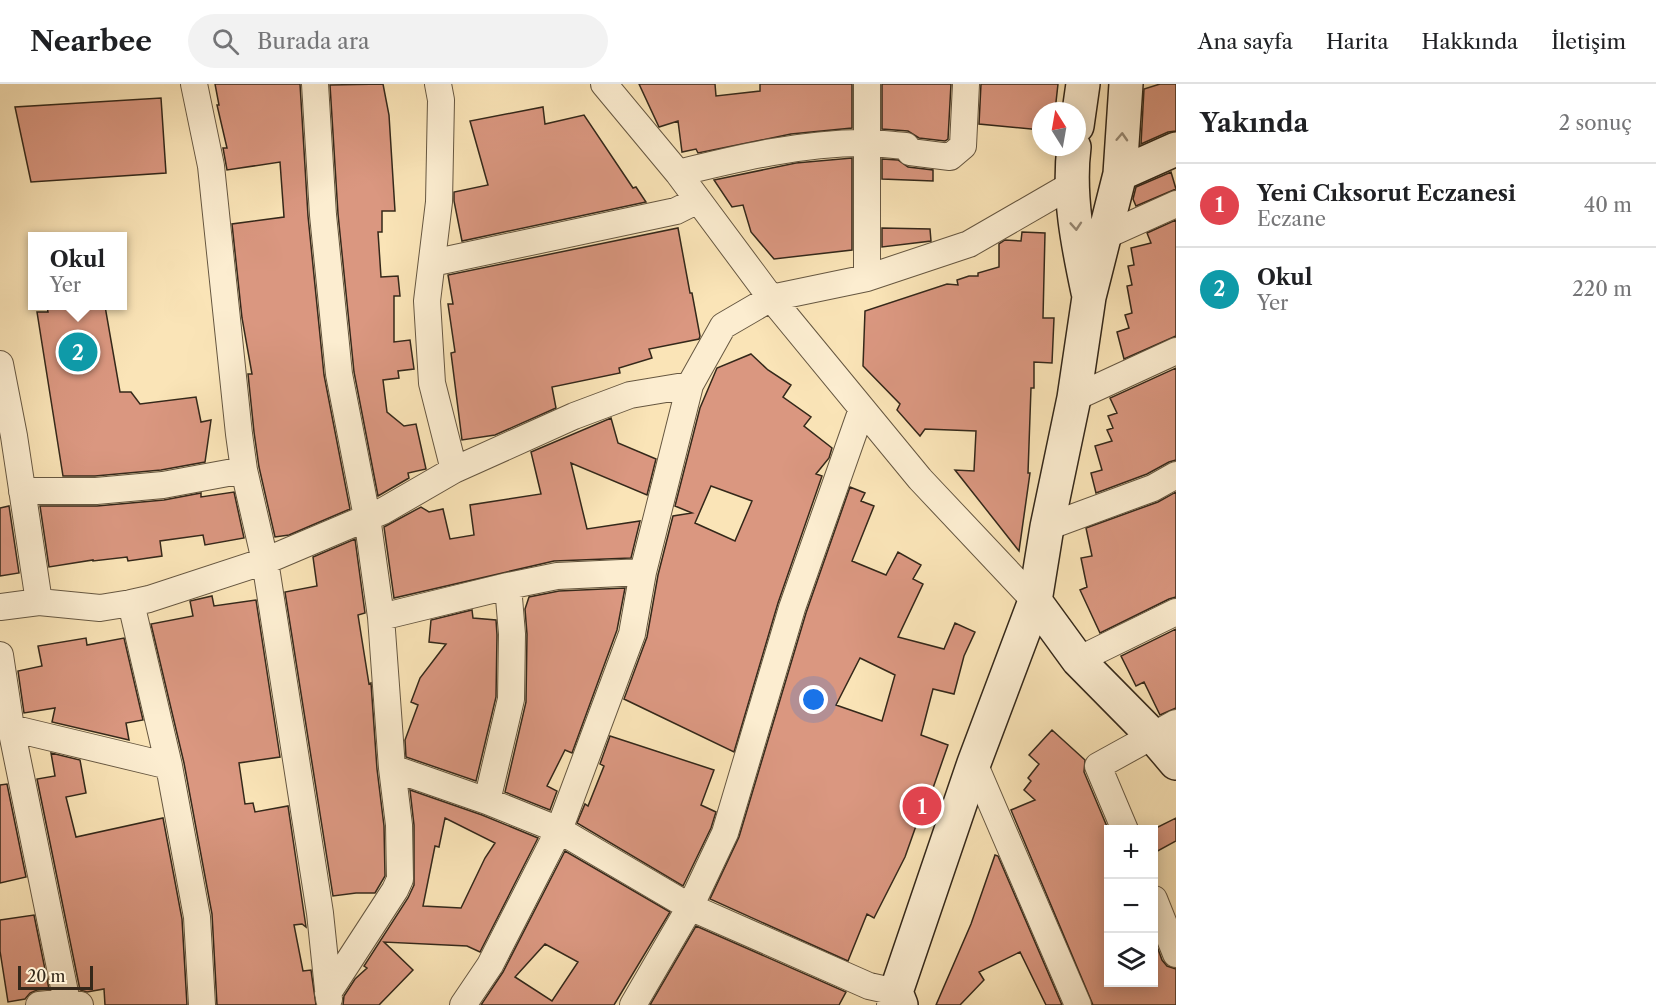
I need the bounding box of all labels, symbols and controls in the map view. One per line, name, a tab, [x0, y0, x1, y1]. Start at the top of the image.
search box	[188, 14, 608, 68]
text: Nearbee	[30, 24, 152, 58]
icon: search	[209, 25, 242, 58]
text: Burada ara	[257, 28, 370, 55]
text: Ana sayfa	[1198, 29, 1293, 54]
text: Harita	[1326, 29, 1389, 54]
text: Hakkında	[1422, 29, 1518, 54]
text: İletişim	[1551, 29, 1626, 54]
north arrow	[1032, 102, 1086, 156]
text: Yakında	[1200, 107, 1309, 139]
text: 2 sonuç	[1559, 111, 1632, 135]
one-way arrow	[1116, 133, 1129, 142]
text: Yeni Cıksorut Eczanesi	[1257, 180, 1516, 207]
text: 1	[1215, 193, 1224, 217]
text: 40 m	[1584, 193, 1632, 217]
text: Eczane	[1257, 207, 1326, 231]
one-way arrow	[1069, 222, 1082, 231]
popup	[28, 232, 127, 310]
text: Okul	[50, 246, 105, 273]
text: Okul	[1257, 264, 1313, 291]
text: Yer	[50, 273, 81, 297]
text: 2	[1214, 277, 1225, 301]
text: 220 m	[1572, 277, 1632, 301]
text: Yer	[1257, 291, 1289, 315]
pin: 2	[58, 330, 98, 374]
your location	[799, 685, 828, 714]
pin: 1	[902, 784, 942, 828]
map controls	[1104, 825, 1158, 987]
button: +	[1104, 825, 1158, 879]
button: −	[1104, 879, 1158, 933]
button: layers	[1104, 933, 1158, 987]
scale bar	[18, 963, 93, 990]
text: 20 m	[27, 966, 66, 986]

